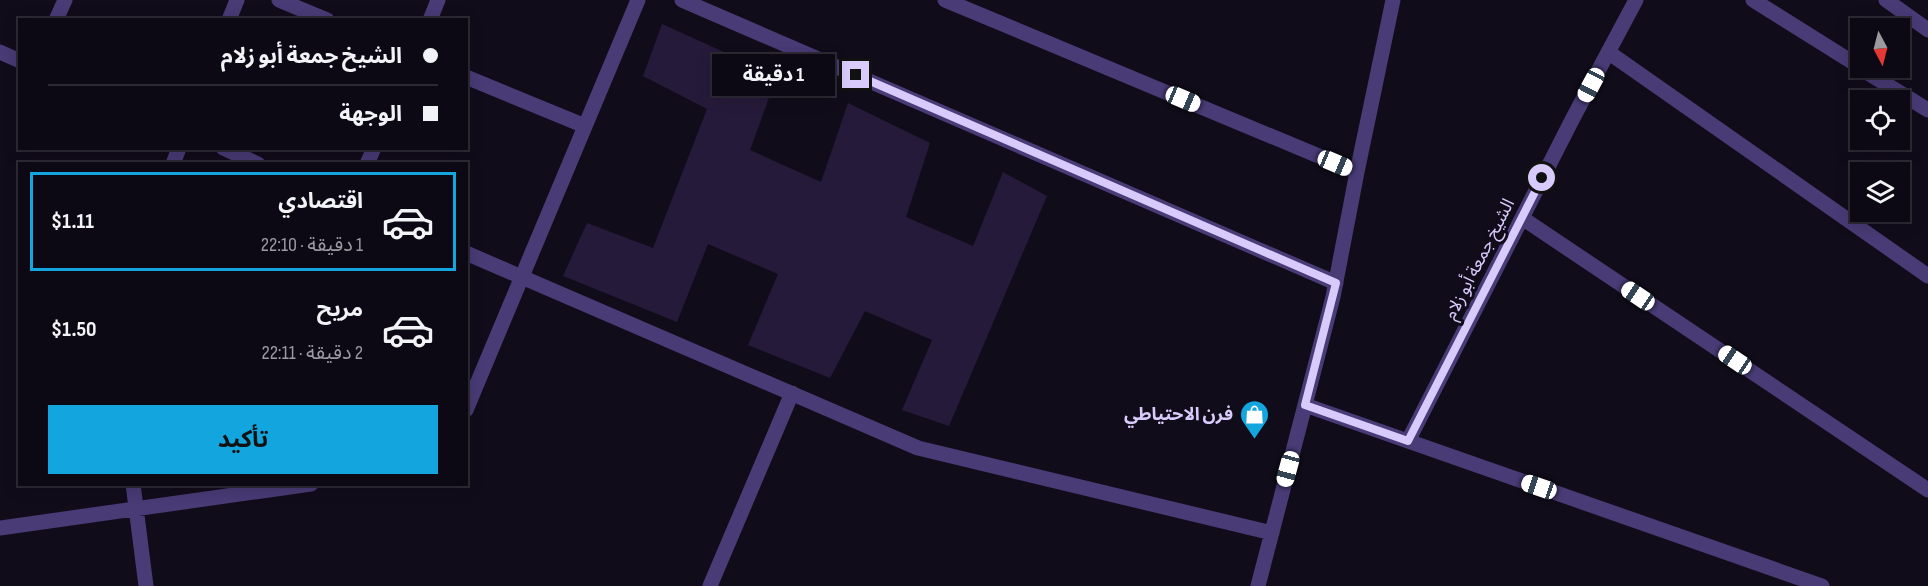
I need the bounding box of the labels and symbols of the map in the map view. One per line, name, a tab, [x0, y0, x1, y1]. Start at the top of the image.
north arrow	[1850, 18, 1910, 78]
callout: 1 دقيقة	[712, 54, 835, 96]
route end	[842, 61, 869, 88]
car	[1575, 65, 1607, 105]
car	[1163, 84, 1203, 114]
car	[1315, 148, 1355, 178]
route start	[1528, 164, 1555, 191]
street label: الشيخ جمعة أبو زلام	[1439, 195, 1522, 325]
car	[1618, 278, 1658, 314]
car	[1715, 342, 1755, 378]
shop icon: فرن الاحتياطي	[1238, 398, 1270, 440]
place label: فرن الاحتياطي	[1124, 404, 1233, 428]
car	[1275, 449, 1301, 489]
car	[1519, 473, 1559, 501]

